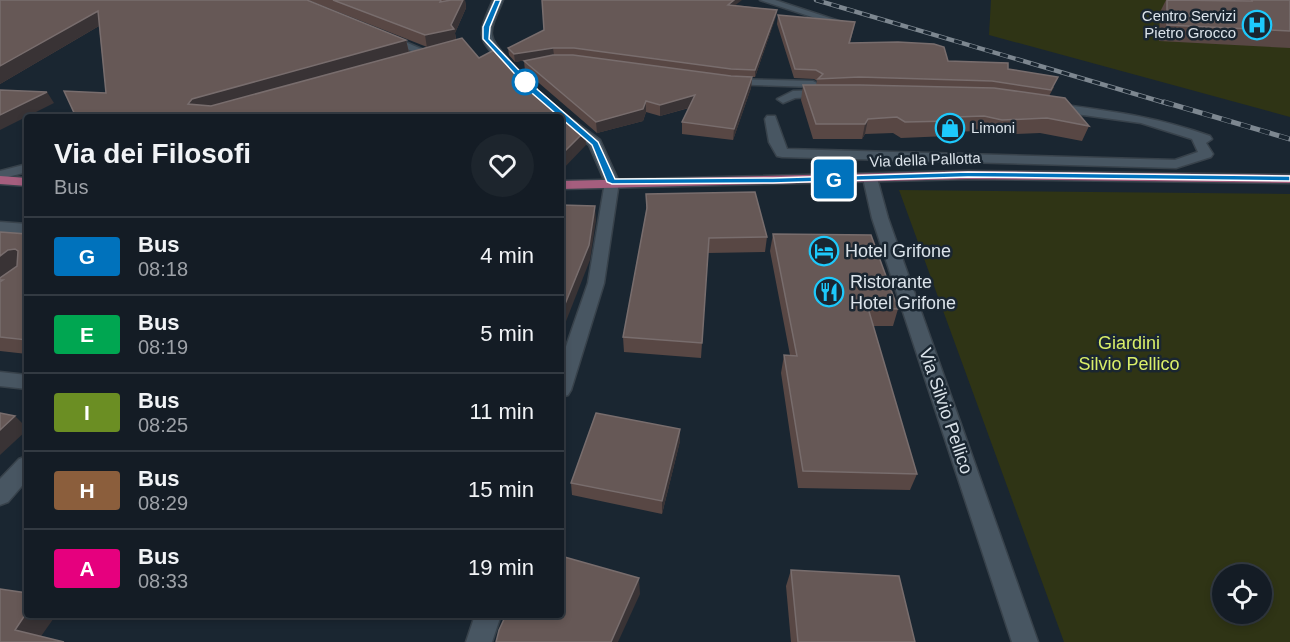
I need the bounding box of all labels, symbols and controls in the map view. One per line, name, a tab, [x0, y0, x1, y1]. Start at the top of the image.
place label: Centro Servizi Pietro Grocco	[1142, 7, 1236, 41]
hospital icon: Centro Servizi Pietro Grocco	[1241, 9, 1273, 41]
unlabelled marker	[512, 69, 538, 95]
shop icon: Limoni	[934, 112, 966, 144]
place label: Limoni	[971, 119, 1015, 136]
button: heart	[471, 134, 534, 197]
text: Via dei Filosofi	[54, 138, 251, 169]
street label: Via della Pallotta	[869, 149, 982, 170]
line badge: G	[814, 160, 854, 198]
text: G	[826, 168, 842, 191]
text: Bus	[54, 176, 88, 198]
text: Bus	[138, 232, 180, 257]
hotel icon: Hotel Grifone	[808, 235, 840, 267]
place label: Hotel Grifone	[845, 241, 951, 261]
text: 4 min	[480, 243, 534, 268]
text: G	[79, 245, 95, 268]
text: 08:18	[138, 258, 188, 280]
place label: Ristorante Hotel Grifone	[850, 272, 956, 313]
restaurant icon: Ristorante Hotel Grifone	[813, 276, 845, 308]
text: Bus	[138, 310, 180, 335]
text: 5 min	[480, 321, 534, 346]
text: E	[80, 323, 94, 346]
park label: Giardini Silvio Pellico	[1078, 333, 1180, 374]
text: 08:19	[138, 336, 188, 358]
street label: Via Silvio Pellico	[915, 345, 977, 477]
text: Bus	[138, 388, 180, 413]
text: 11 min	[470, 399, 534, 424]
text: I	[84, 401, 90, 424]
text: 08:25	[138, 414, 188, 436]
text: Bus	[138, 466, 180, 491]
text: 15 min	[468, 477, 534, 502]
text: H	[79, 479, 95, 502]
text: 08:29	[138, 492, 188, 514]
text: Bus	[138, 544, 180, 569]
text: 19 min	[468, 555, 534, 580]
text: A	[79, 557, 95, 580]
map controls	[1212, 564, 1272, 624]
button: locate	[1212, 564, 1272, 624]
text: 08:33	[138, 570, 188, 592]

